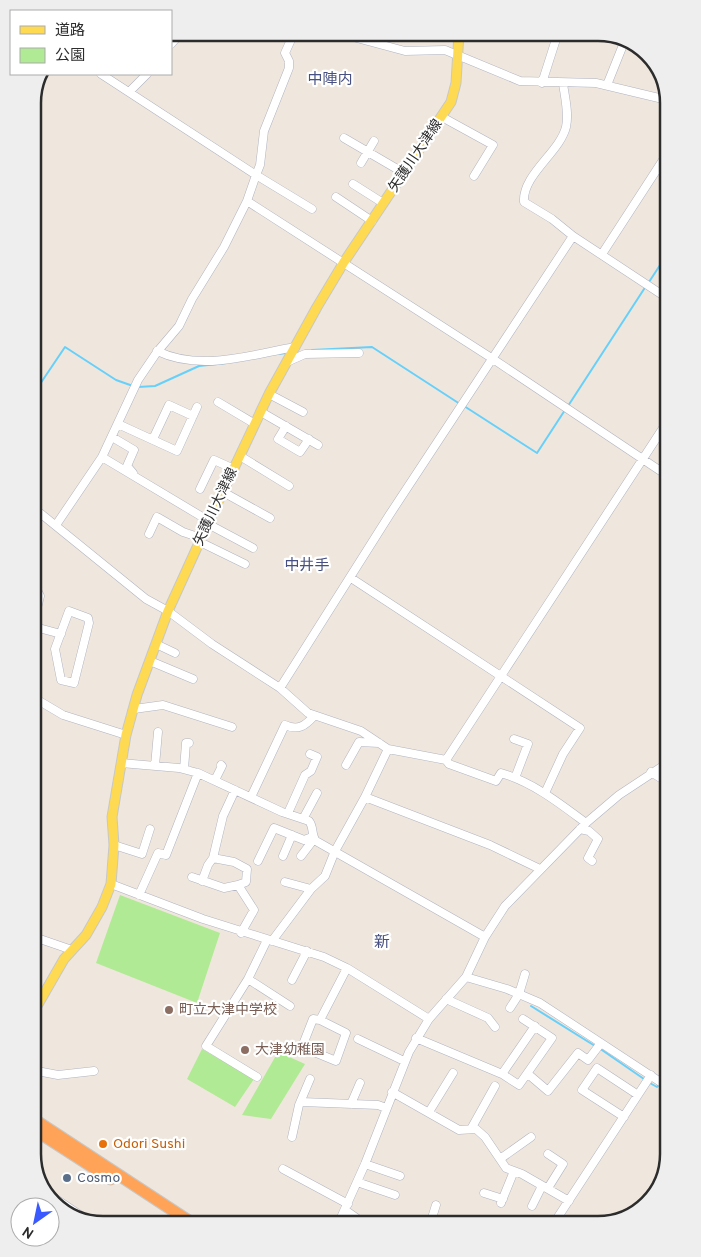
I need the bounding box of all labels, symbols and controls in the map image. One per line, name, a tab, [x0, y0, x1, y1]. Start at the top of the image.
legend	[10, 10, 172, 75]
text: 道路	[55, 22, 85, 41]
text: 公園	[55, 47, 85, 66]
district label: 中陣内	[307, 71, 353, 90]
street label: 矢護川大津線	[385, 116, 447, 196]
street label: 矢護川大津線	[191, 465, 241, 549]
district label: 中井手	[284, 556, 330, 576]
district label: 新	[374, 933, 390, 953]
place label: 町立大津中学校	[179, 1002, 277, 1019]
marker: 町立大津中学校	[163, 1004, 175, 1016]
place label: 大津幼稚園	[255, 1042, 325, 1059]
marker: 大津幼稚園	[239, 1044, 251, 1056]
place label: Odori Sushi	[113, 1136, 185, 1153]
marker: Odori Sushi	[97, 1138, 109, 1150]
place label: Cosmo	[77, 1170, 120, 1187]
marker: Cosmo	[61, 1172, 73, 1184]
north arrow	[10, 1197, 60, 1247]
text: N	[20, 1222, 38, 1242]

